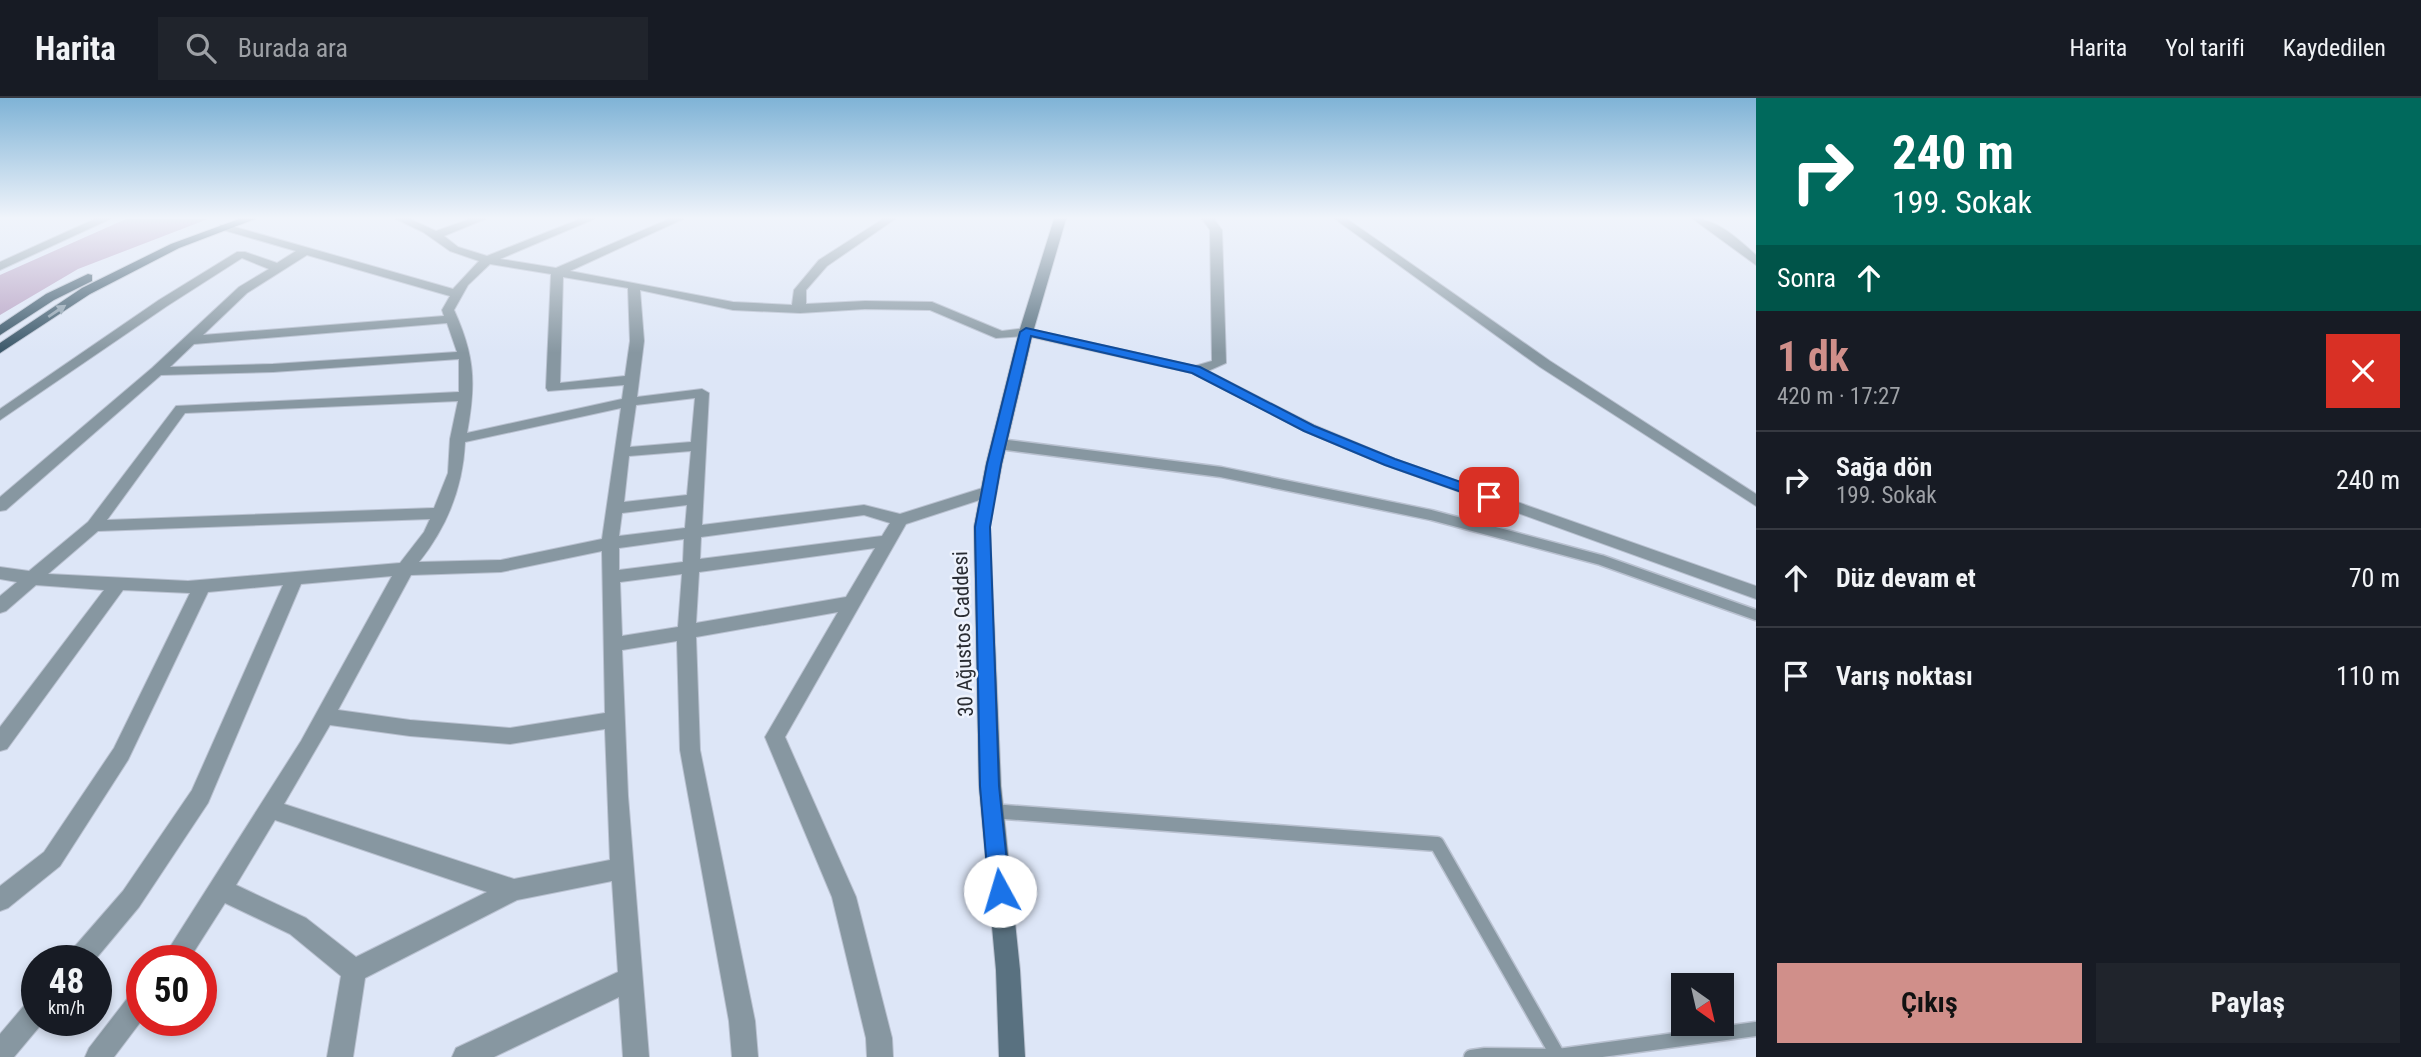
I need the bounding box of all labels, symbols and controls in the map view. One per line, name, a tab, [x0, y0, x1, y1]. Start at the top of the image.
search box	[158, 17, 648, 80]
text: Harita	[35, 29, 116, 68]
icon: search	[182, 29, 220, 67]
text: Burada ara	[238, 33, 348, 63]
text: Harita	[2070, 34, 2127, 62]
text: Yol tarifi	[2165, 34, 2245, 62]
text: Kaydedilen	[2283, 34, 2386, 62]
text: 240 m	[1892, 124, 2014, 181]
icon: right	[1777, 126, 1868, 217]
text: 199. Sokak	[1892, 183, 2032, 221]
icon: ahead	[1850, 259, 1888, 297]
text: Sonra	[1777, 263, 1836, 293]
one-way arrow	[47, 305, 66, 318]
text: 1 dk	[1777, 332, 1849, 381]
button: close	[2326, 334, 2400, 408]
text: 420 m · 17:27	[1777, 383, 1901, 410]
text: Sağa dön	[1836, 452, 1932, 482]
icon: right	[1777, 461, 1815, 499]
text: 240 m	[2336, 465, 2400, 495]
pin	[1459, 467, 1519, 527]
icon: arrive	[1470, 478, 1508, 516]
text: 199. Sokak	[1836, 482, 1937, 509]
street label: 30 Ağustos Caddesi	[948, 551, 978, 717]
icon: ahead	[1777, 559, 1815, 597]
text: Düz devam et	[1836, 563, 1976, 593]
text: 70 m	[2349, 563, 2400, 593]
icon: arrive	[1777, 657, 1815, 695]
text: Varış noktası	[1836, 661, 1973, 691]
text: 110 m	[2336, 661, 2400, 691]
position arrow	[963, 854, 1037, 928]
speed limit sign: 50	[126, 945, 217, 1036]
text: 48	[49, 961, 84, 1002]
button: Çıkış	[1777, 963, 2082, 1043]
button: Paylaş	[2096, 963, 2400, 1043]
north arrow	[1671, 973, 1734, 1036]
map controls	[1671, 973, 1734, 1036]
text: km/h	[48, 997, 85, 1018]

